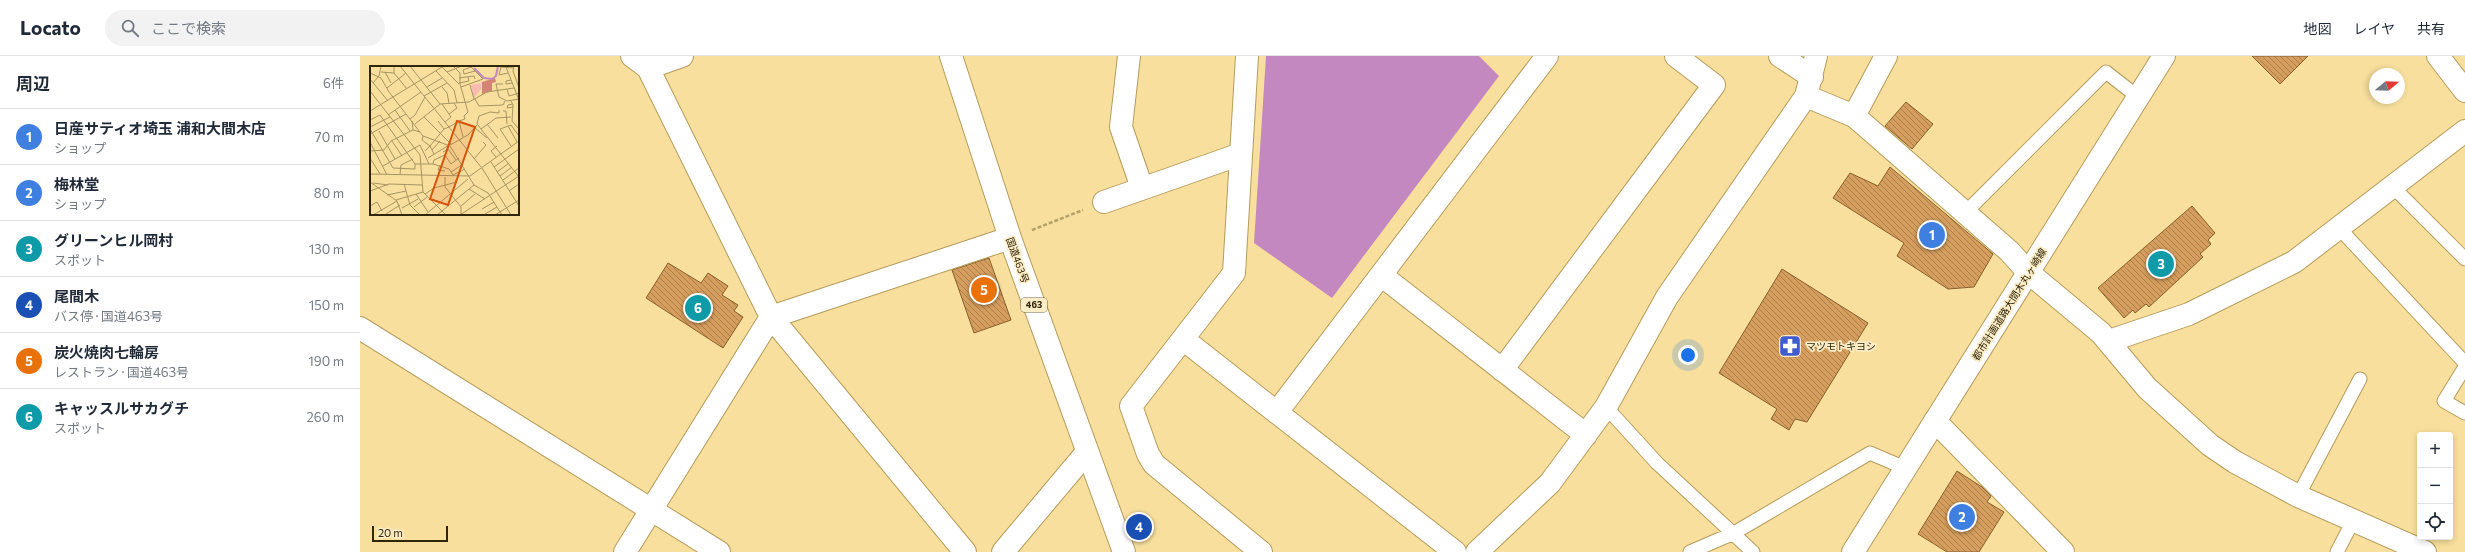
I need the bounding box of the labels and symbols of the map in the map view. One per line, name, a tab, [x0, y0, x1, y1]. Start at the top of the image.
inset map	[370, 66, 519, 215]
north arrow	[2369, 68, 2405, 104]
pin: 1	[1919, 220, 1945, 250]
street label: 国道463号	[1004, 236, 1032, 284]
street label: 都市計画道路大間木丸ヶ崎線	[1969, 246, 2049, 362]
pin: 3	[2148, 249, 2174, 279]
pin: 5	[971, 275, 997, 305]
pin: 6	[685, 293, 711, 323]
road number: 463	[1021, 298, 1047, 312]
pharmacy icon: マツモトキヨシ	[1777, 333, 1803, 359]
place label: マツモトキヨシ	[1806, 340, 1876, 352]
your location	[1678, 345, 1698, 365]
pin: 2	[1949, 502, 1975, 532]
pin: 4	[1126, 512, 1152, 542]
scale bar	[372, 524, 448, 543]

